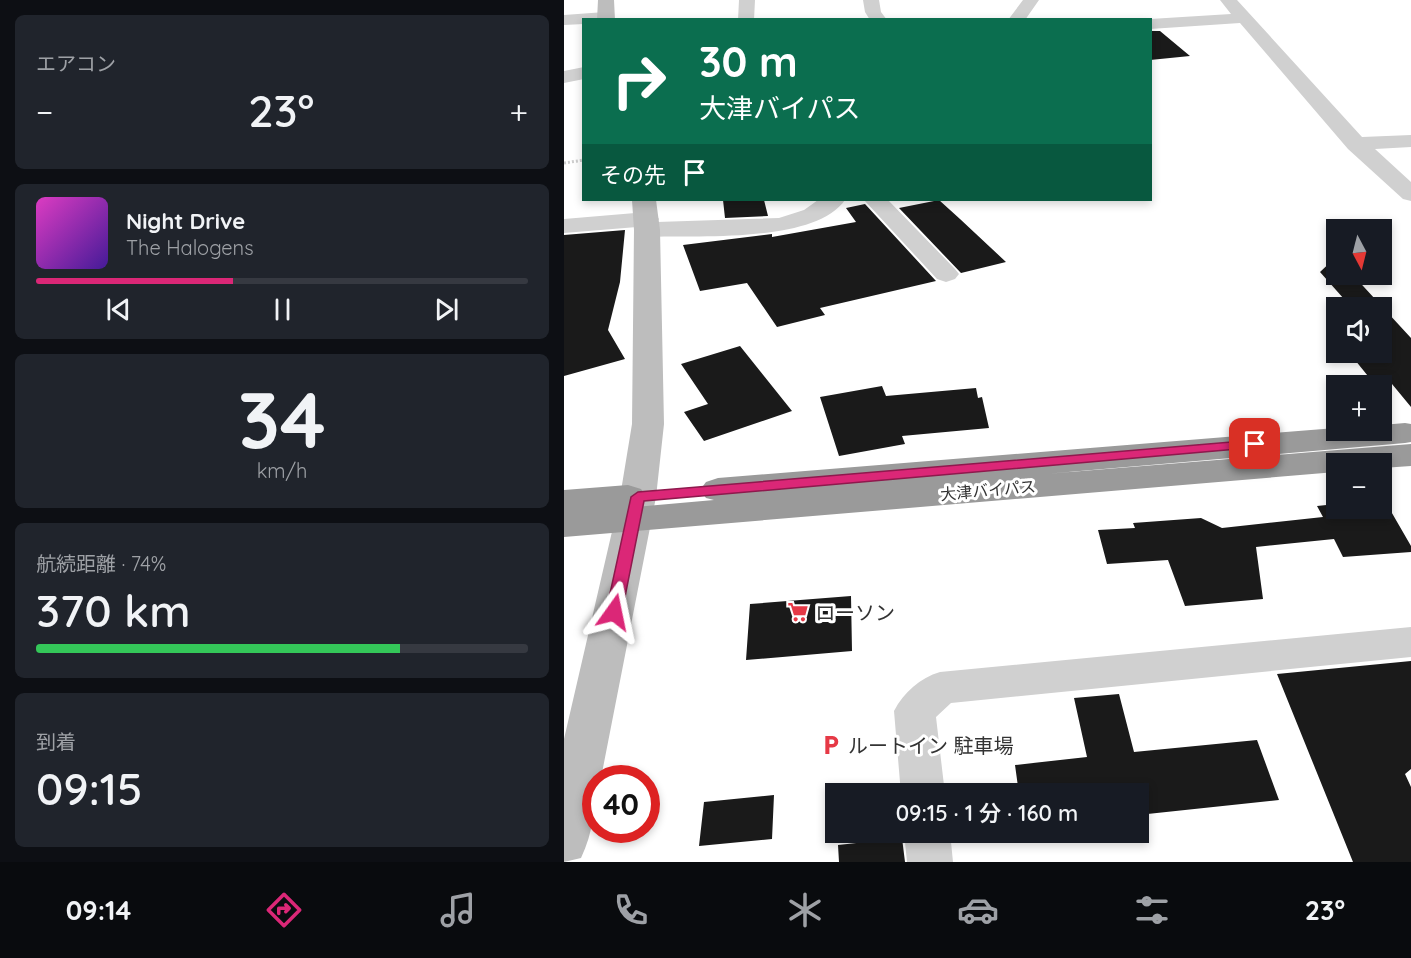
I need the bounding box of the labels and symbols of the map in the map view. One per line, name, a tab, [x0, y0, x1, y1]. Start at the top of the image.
north arrow	[1326, 219, 1392, 285]
pin	[1229, 418, 1280, 469]
street label: 大津バイパス	[939, 476, 1037, 504]
position arrow	[582, 580, 646, 644]
supermarket icon: ローソン	[786, 600, 810, 624]
place label: ローソン	[815, 600, 895, 625]
parking icon: ルートイン 駐車場	[819, 733, 843, 757]
place label: ルートイン 駐車場	[848, 733, 1013, 758]
speed limit sign: 40	[582, 765, 660, 843]

